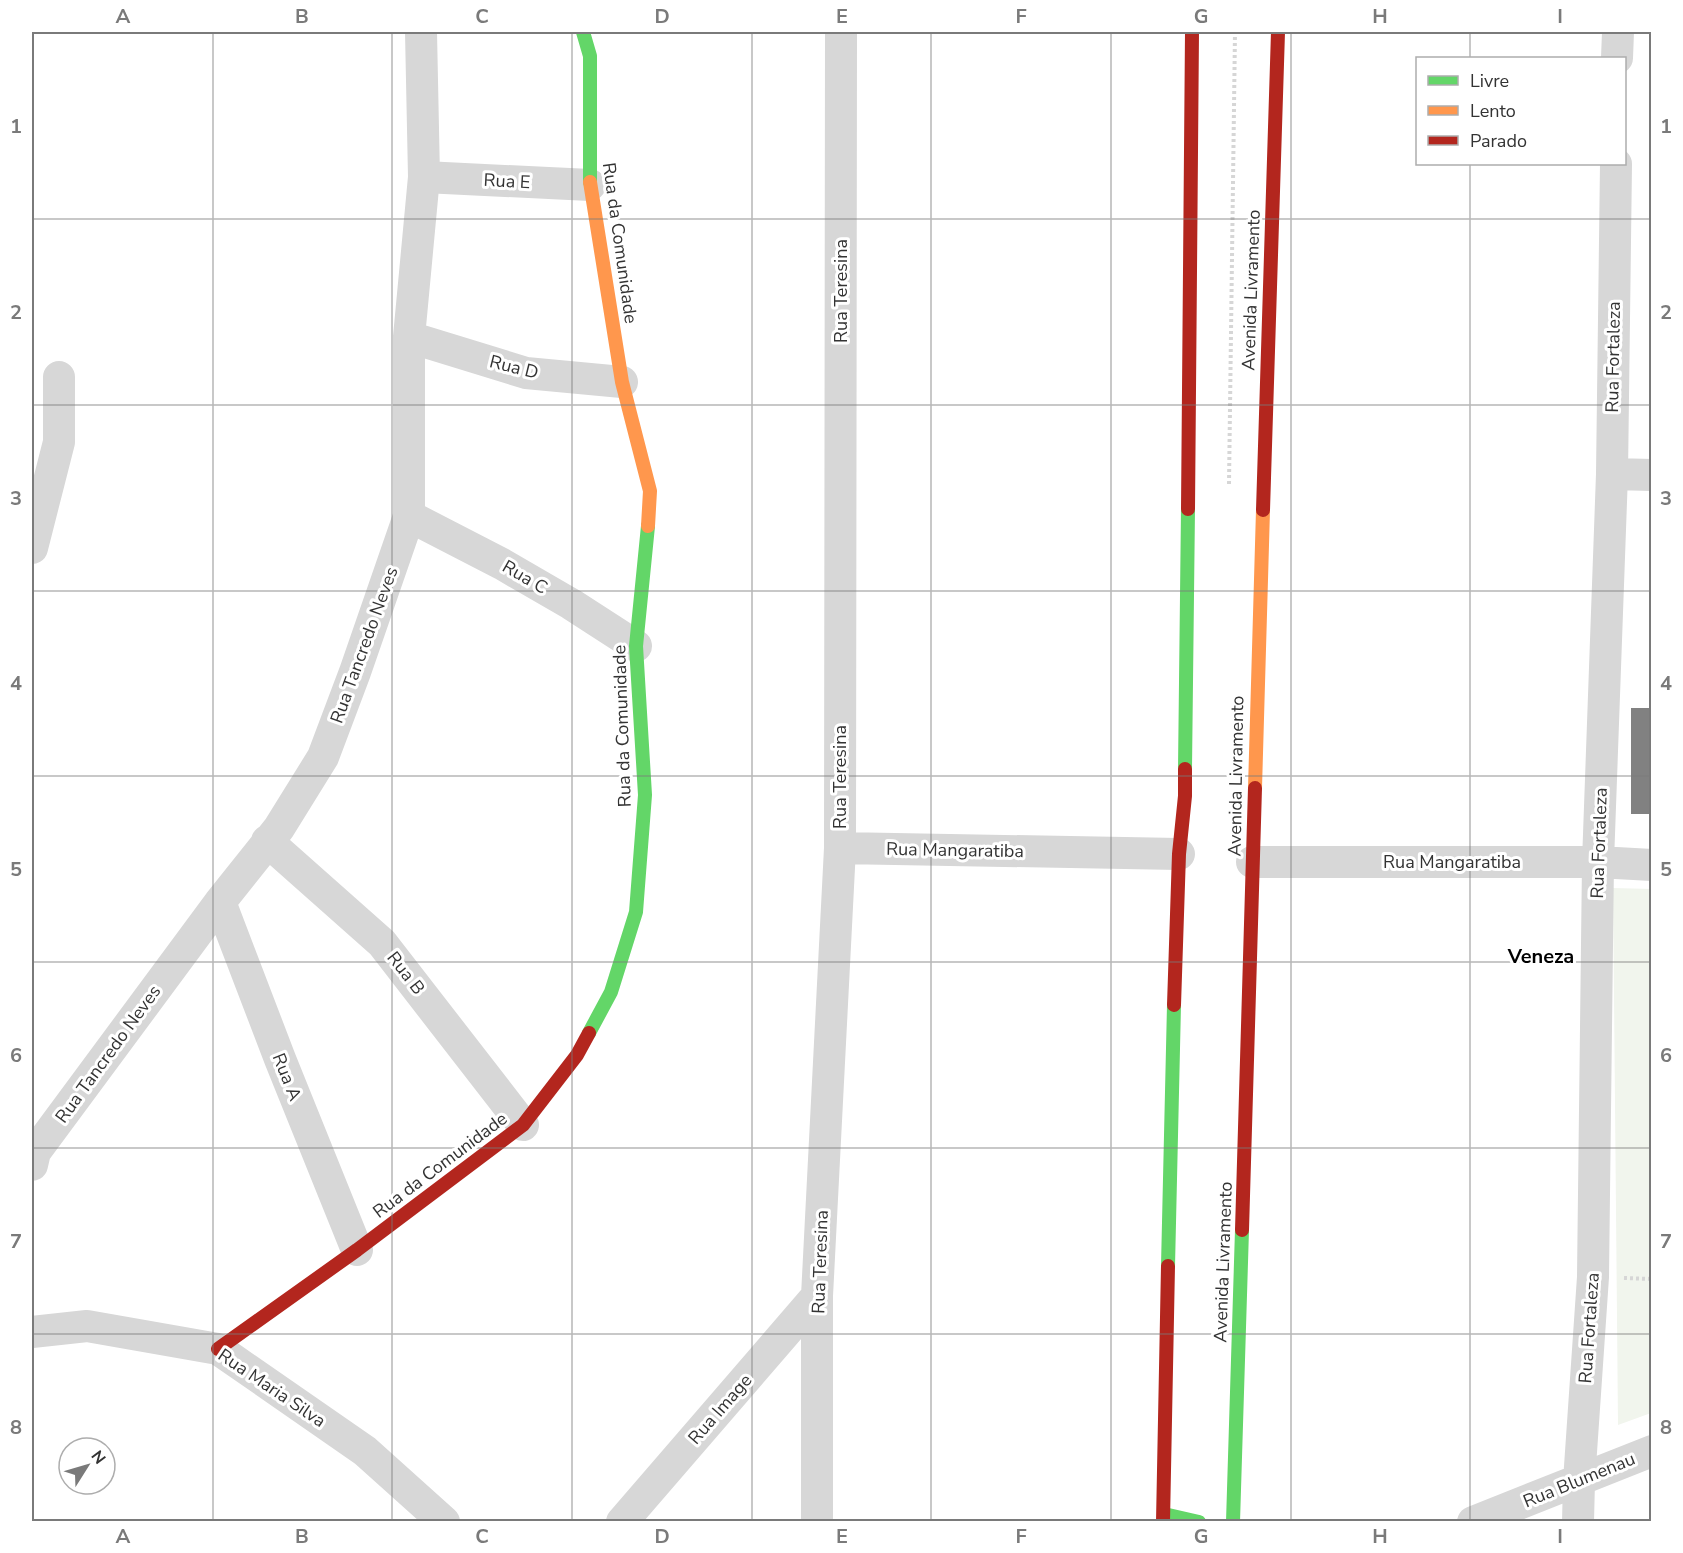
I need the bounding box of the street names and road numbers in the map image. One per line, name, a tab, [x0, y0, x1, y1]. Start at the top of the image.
street label: Rua da Comunidade	[597, 161, 643, 325]
street label: Rua E	[483, 168, 531, 194]
street label: Avenida Livramento	[1236, 209, 1266, 371]
street label: Rua Teresina	[829, 239, 853, 343]
street label: Rua Fortaleza	[1600, 301, 1626, 413]
street label: Rua D	[487, 349, 541, 385]
street label: Rua C	[498, 555, 552, 599]
street label: Rua Tancredo Neves	[324, 563, 404, 727]
street label: Rua da Comunidade	[607, 644, 637, 808]
street label: Avenida Livramento	[1223, 695, 1249, 857]
street label: Rua Teresina	[828, 725, 852, 829]
street label: Rua Fortaleza	[1585, 787, 1613, 899]
street label: Rua Mangaratiba	[886, 837, 1024, 863]
street label: Rua Mangaratiba	[1383, 850, 1521, 874]
street label: Rua B	[382, 947, 430, 999]
street label: Rua Tancredo Neves	[50, 980, 166, 1128]
street label: Rua A	[267, 1050, 307, 1104]
street label: Rua da Comunidade	[368, 1107, 512, 1223]
street label: Avenida Livramento	[1208, 1181, 1238, 1343]
street label: Rua Teresina	[806, 1210, 834, 1314]
street label: Rua Fortaleza	[1573, 1272, 1605, 1384]
street label: Rua Maria Silva	[213, 1343, 331, 1433]
street label: Rua Image	[683, 1369, 757, 1449]
street label: Rua Blumenau	[1519, 1447, 1639, 1513]

